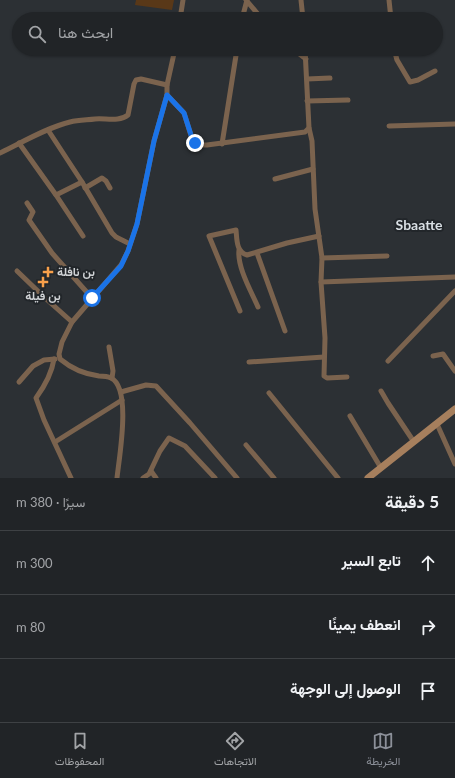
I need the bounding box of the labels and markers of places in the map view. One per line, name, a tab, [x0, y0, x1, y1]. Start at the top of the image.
place label: بن نافلة	[57, 264, 95, 279]
marker: بن نافلة	[42, 266, 54, 278]
marker: بن فيلة	[37, 276, 49, 288]
place label: بن فيلة	[25, 288, 61, 303]

